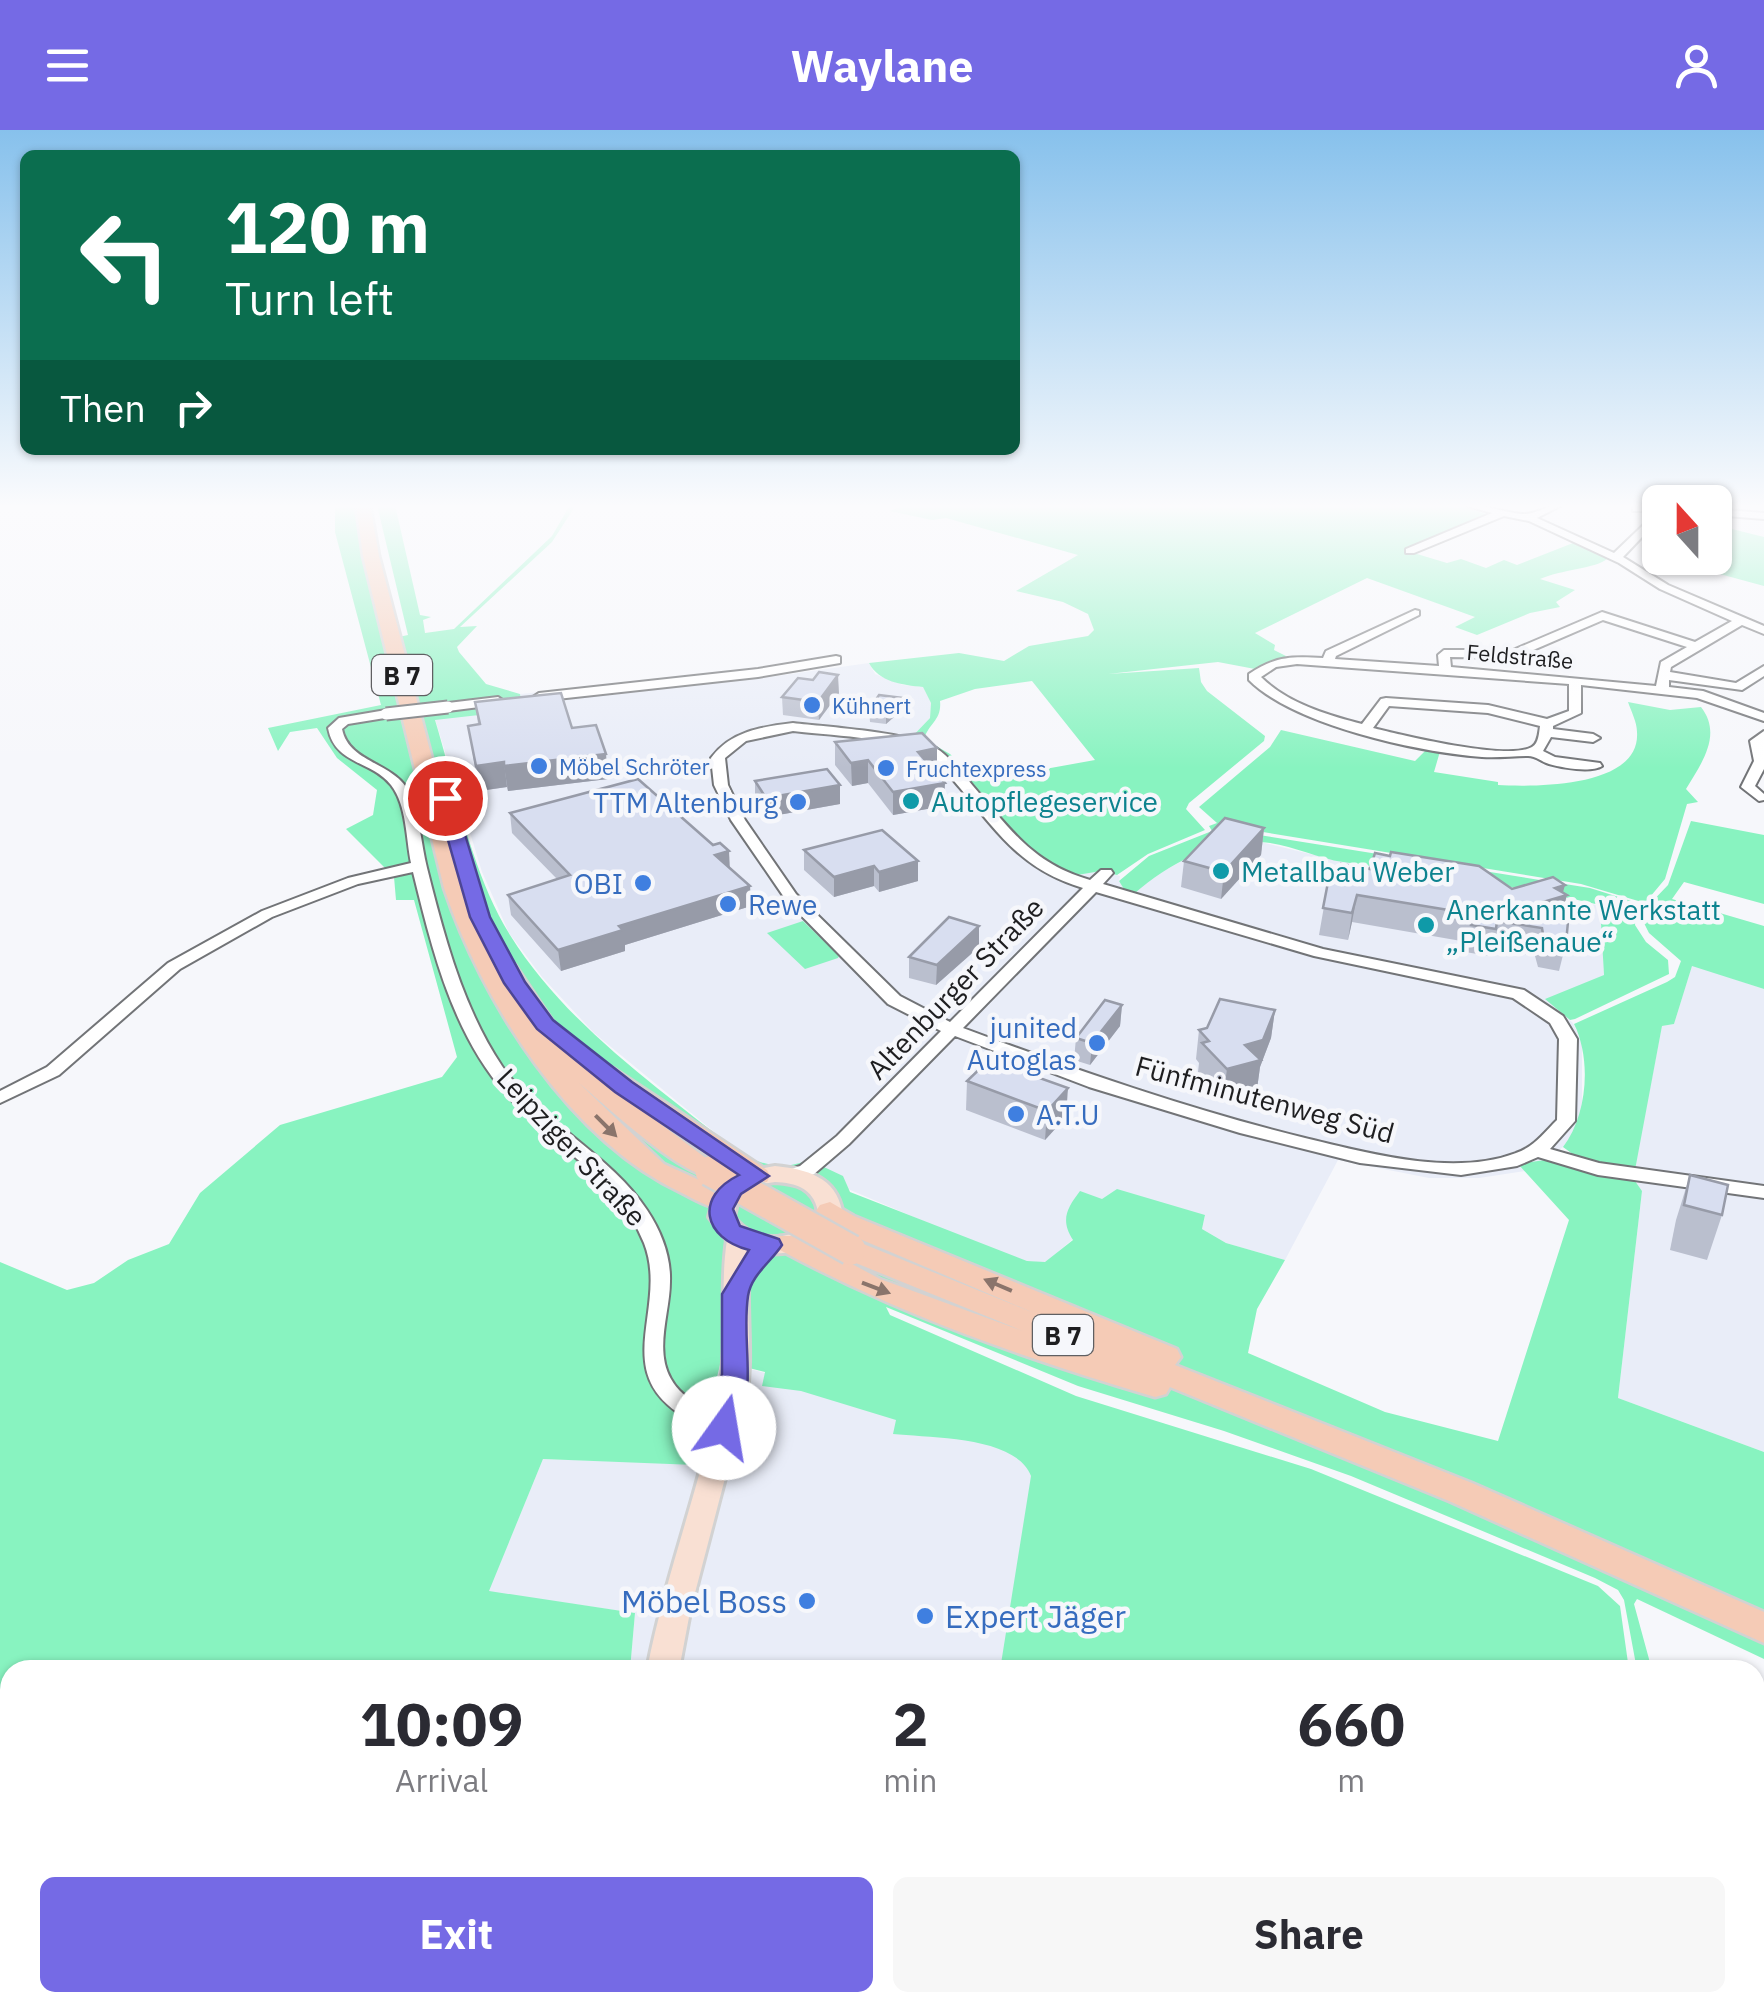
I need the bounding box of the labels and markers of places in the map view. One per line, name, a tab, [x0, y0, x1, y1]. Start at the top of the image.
place label: Kühnert	[832, 691, 911, 720]
marker: Kühnert	[801, 694, 823, 716]
place label: Möbel Schröter	[559, 752, 710, 781]
place label: Fruchtexpress	[906, 754, 1047, 783]
marker: Möbel Schröter	[528, 755, 550, 777]
pin	[403, 756, 488, 841]
marker: Fruchtexpress	[875, 757, 897, 779]
place label: Autopflegeservice	[931, 783, 1158, 820]
place label: TTM Altenburg	[593, 784, 778, 821]
marker: Autopflegeservice	[900, 790, 922, 812]
marker: TTM Altenburg	[787, 791, 809, 813]
place label: Metallbau Weber	[1241, 853, 1454, 890]
marker: Metallbau Weber	[1210, 860, 1232, 882]
place label: OBI	[574, 865, 623, 902]
marker: OBI	[632, 872, 654, 894]
place label: Rewe	[748, 886, 817, 923]
place label: Anerkannte Werkstatt „Pleißenaue“	[1446, 891, 1721, 960]
marker: Rewe	[717, 893, 739, 915]
marker: Anerkannte Werkstatt „Pleißenaue“	[1415, 914, 1437, 936]
place label: junited Autoglas	[967, 1009, 1077, 1078]
marker: junited Autoglas	[1086, 1032, 1108, 1054]
place label: A.T.U	[1036, 1096, 1100, 1133]
marker: A.T.U	[1005, 1103, 1027, 1125]
place label: Möbel Boss	[621, 1580, 787, 1622]
marker: Möbel Boss	[796, 1590, 818, 1612]
place label: Expert Jäger	[945, 1595, 1126, 1637]
marker: Expert Jäger	[914, 1605, 936, 1627]

